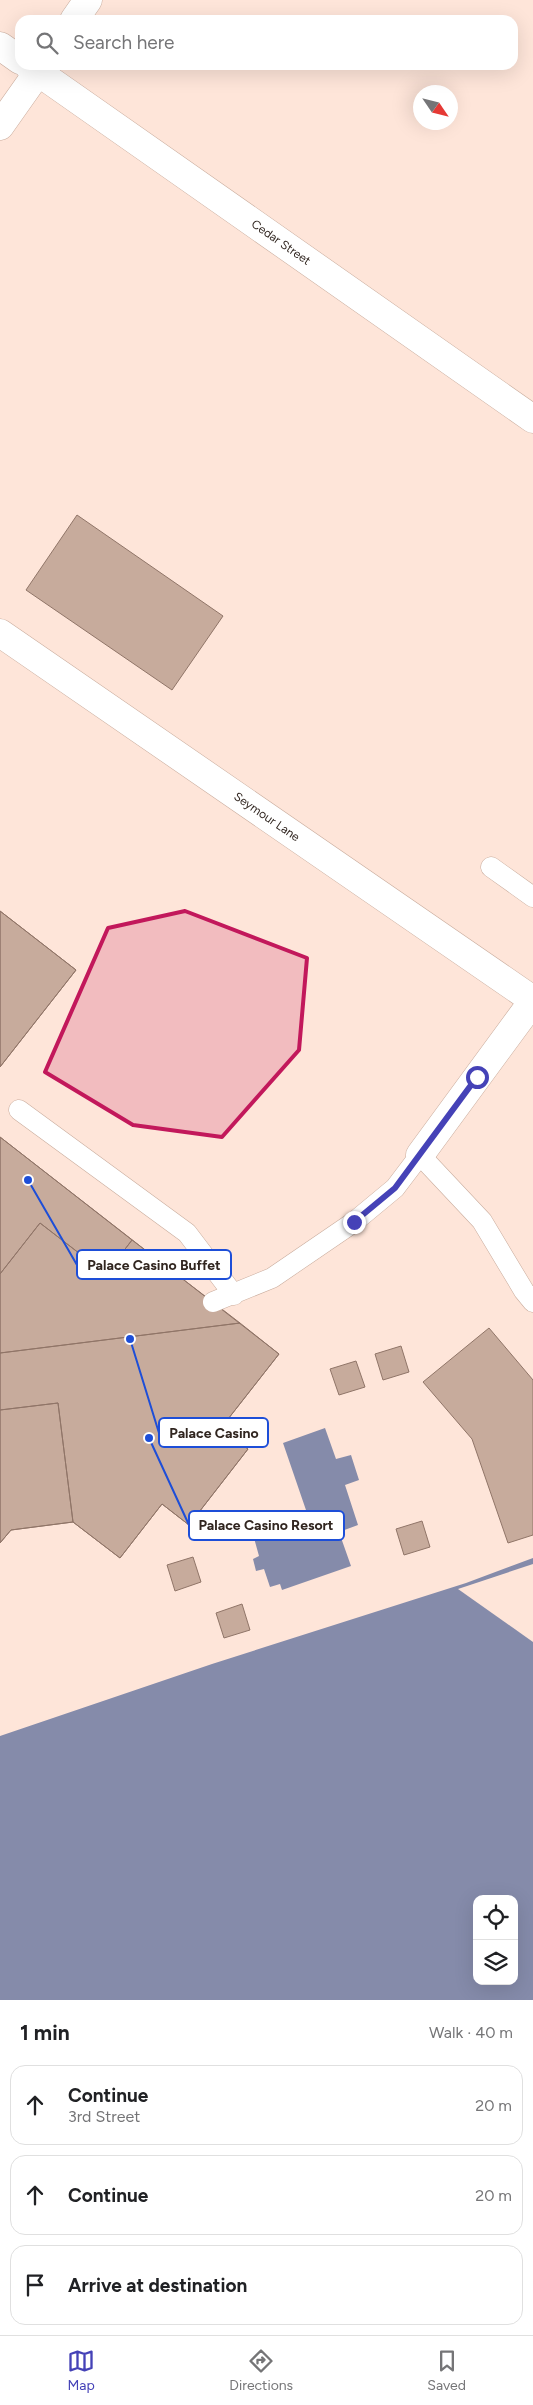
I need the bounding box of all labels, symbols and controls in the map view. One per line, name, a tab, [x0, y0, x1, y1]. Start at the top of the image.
search box	[15, 15, 518, 70]
icon: search	[33, 29, 61, 57]
text: Search here	[73, 31, 175, 54]
north arrow	[413, 85, 458, 130]
street label: Cedar Street	[249, 217, 314, 268]
street label: Seymour Lane	[231, 789, 303, 844]
route start	[466, 1066, 489, 1089]
route end	[343, 1211, 366, 1234]
callout: Palace Casino Buffet	[77, 1250, 231, 1279]
text: Palace Casino Buffet	[87, 1257, 221, 1274]
callout: Palace Casino	[159, 1418, 268, 1447]
text: Palace Casino	[169, 1425, 259, 1442]
callout: Palace Casino Resort	[189, 1511, 344, 1540]
text: Palace Casino Resort	[198, 1517, 334, 1534]
map controls	[473, 1895, 518, 1985]
button: locate	[473, 1895, 518, 1940]
button: layers	[473, 1940, 518, 1985]
text: 1 min	[20, 2020, 70, 2045]
text: Walk · 40 m	[429, 2023, 513, 2042]
text: Continue	[68, 2084, 148, 2107]
icon: ahead	[21, 2091, 49, 2119]
text: 20 m	[475, 2096, 512, 2115]
text: 3rd Street	[68, 2107, 140, 2126]
icon: ahead	[21, 2181, 49, 2209]
text: Continue	[68, 2184, 148, 2207]
text: 20 m	[475, 2186, 512, 2205]
icon: arrive	[21, 2271, 49, 2299]
text: Arrive at destination	[68, 2274, 247, 2297]
tab: Map	[67, 2347, 95, 2394]
tab: Directions	[229, 2347, 293, 2394]
tab: Saved	[427, 2347, 466, 2394]

